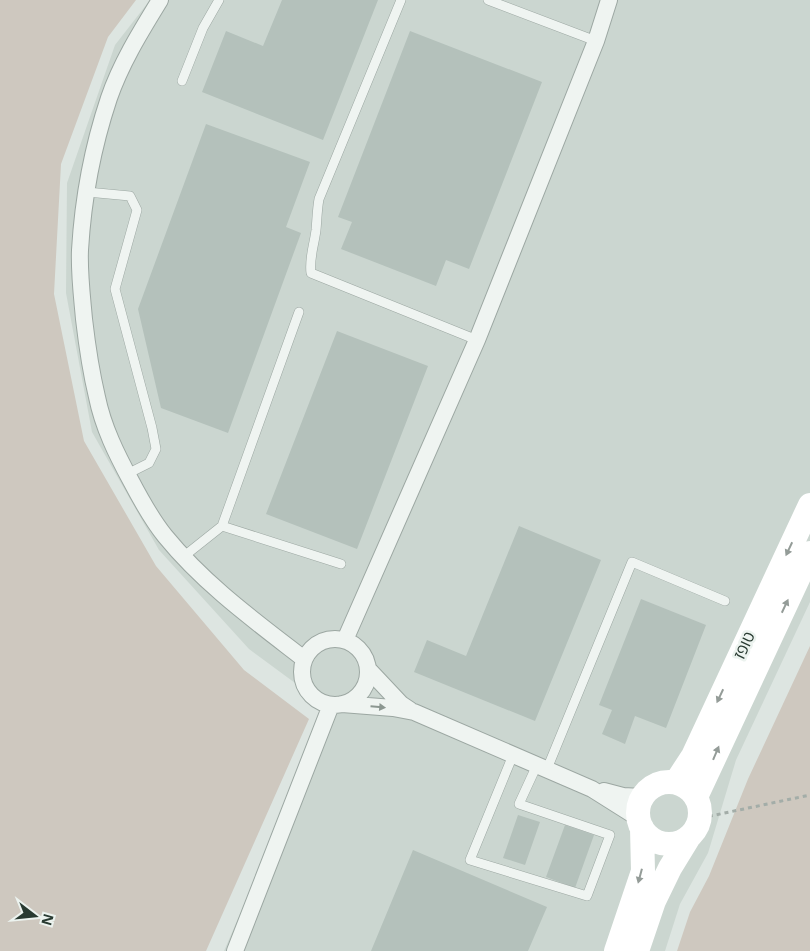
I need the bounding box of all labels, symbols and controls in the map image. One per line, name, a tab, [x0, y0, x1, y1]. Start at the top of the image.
one-way arrow	[785, 542, 793, 556]
one-way arrow	[781, 599, 789, 613]
street label: טופז	[728, 628, 760, 662]
one-way arrow	[716, 689, 724, 703]
one-way arrow	[370, 703, 386, 711]
one-way arrow	[713, 746, 721, 760]
one-way arrow	[636, 869, 644, 884]
north arrow	[10, 891, 60, 941]
text: N	[37, 912, 59, 928]

